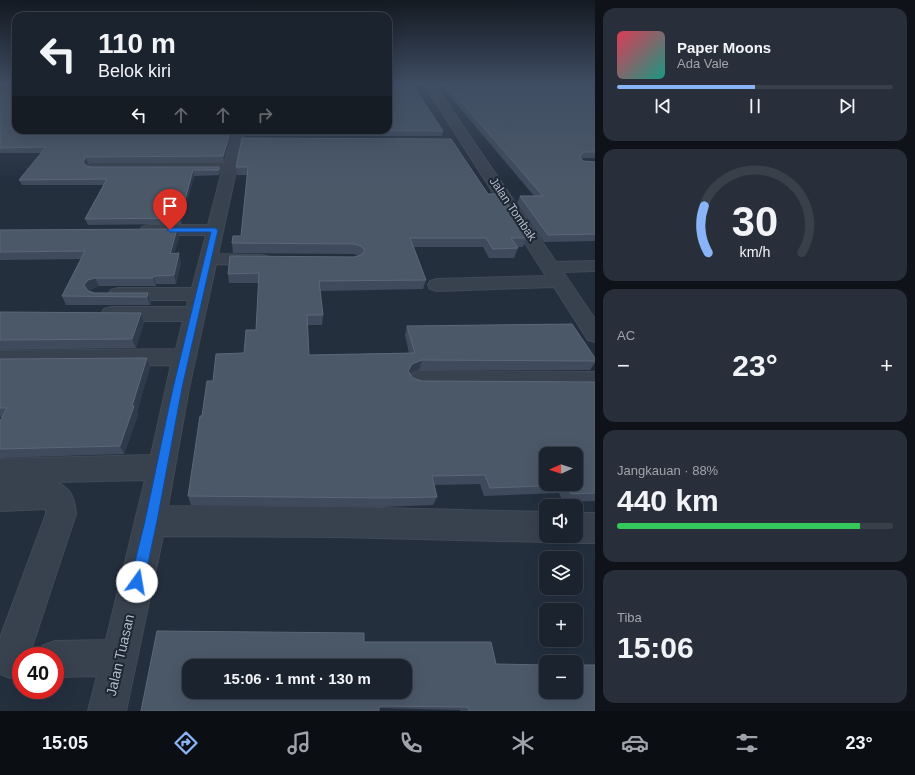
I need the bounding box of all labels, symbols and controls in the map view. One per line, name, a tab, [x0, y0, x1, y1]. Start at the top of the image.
icon: left	[32, 28, 84, 80]
text: 110 m	[98, 28, 176, 59]
text: Paper Moons	[677, 39, 771, 56]
text: Ada Vale	[677, 56, 729, 71]
text: Belok kiri	[98, 61, 171, 81]
icon: previous	[652, 95, 674, 117]
icon: pause	[744, 95, 766, 117]
icon: next	[836, 95, 858, 117]
icon: left	[128, 104, 150, 126]
icon: ahead	[170, 104, 192, 126]
icon: ahead	[212, 104, 234, 126]
icon: right	[254, 104, 276, 126]
street label: Jalan Tombak	[487, 174, 540, 244]
pin	[153, 189, 187, 230]
icon: arrive	[159, 195, 181, 217]
text: 30	[732, 198, 778, 245]
text: km/h	[740, 243, 771, 259]
text: AC	[617, 328, 635, 343]
text: 23°	[732, 349, 778, 382]
text: −	[617, 353, 630, 378]
text: +	[880, 353, 893, 378]
north arrow	[539, 447, 583, 491]
map controls	[539, 447, 583, 699]
text: Jangkauan · 88%	[617, 463, 718, 478]
text: 440 km	[617, 484, 719, 517]
button: sound	[539, 499, 583, 543]
button: layers	[539, 551, 583, 595]
position arrow	[116, 561, 158, 603]
button: +	[539, 603, 583, 647]
text: Tiba	[617, 610, 642, 625]
street label: Jalan Tuasan	[103, 613, 137, 697]
text: 15:06	[617, 631, 694, 664]
speed limit sign: 40	[12, 647, 64, 699]
button: −	[539, 655, 583, 699]
text: 15:06 · 1 mnt · 130 m	[223, 670, 371, 687]
icon: directions	[172, 729, 200, 757]
icon: music	[285, 729, 313, 757]
icon: phone	[397, 729, 425, 757]
icon: climate	[509, 729, 537, 757]
icon: car	[621, 729, 649, 757]
icon: filters	[733, 729, 761, 757]
text: 15:05	[42, 733, 88, 753]
text: 23°	[846, 733, 873, 753]

